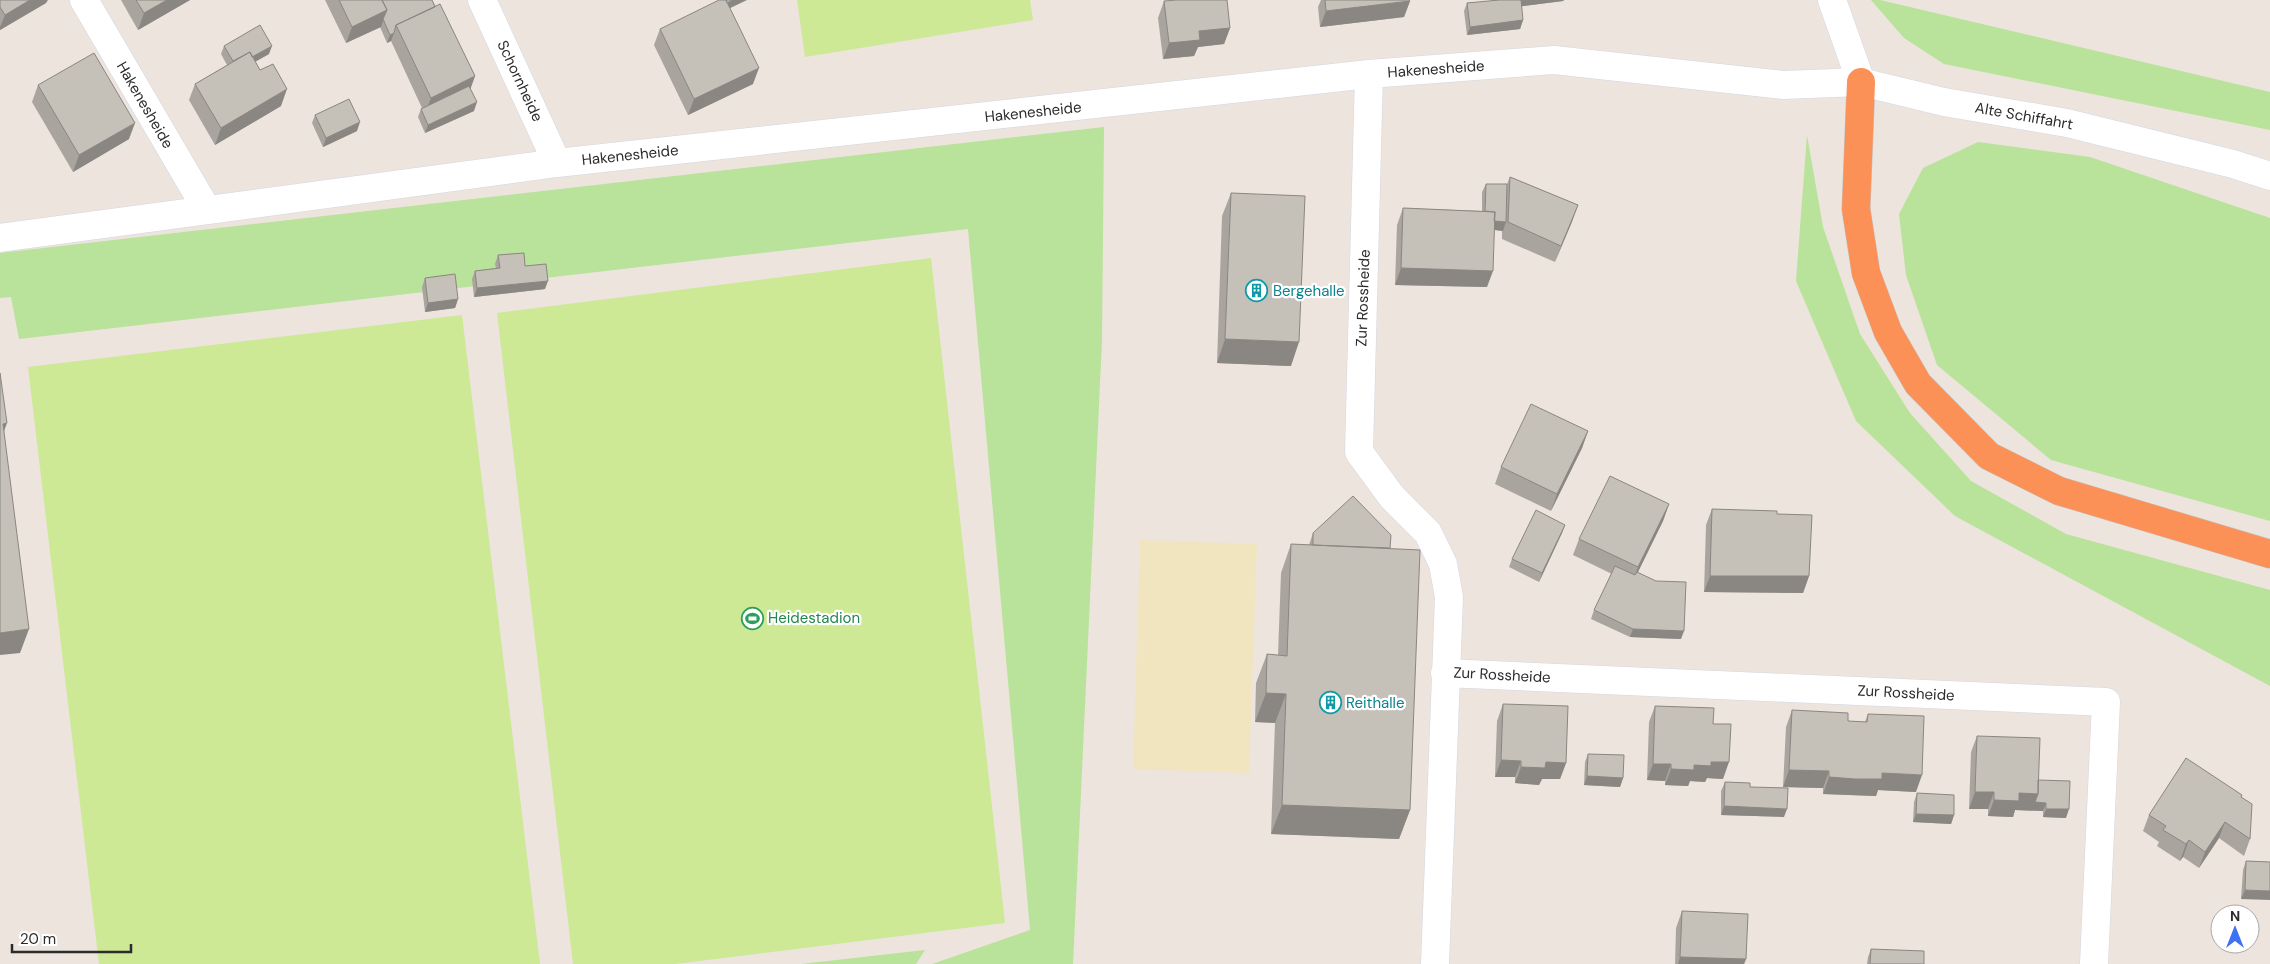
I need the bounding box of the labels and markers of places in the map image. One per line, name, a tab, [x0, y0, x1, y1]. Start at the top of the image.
building icon: Bergehalle	[1245, 279, 1269, 303]
place label: Bergehalle	[1273, 281, 1345, 301]
sports icon: Heidestadion	[740, 606, 764, 630]
place label: Heidestadion	[768, 608, 860, 628]
building icon: Reithalle	[1318, 691, 1342, 715]
place label: Reithalle	[1346, 693, 1404, 713]

